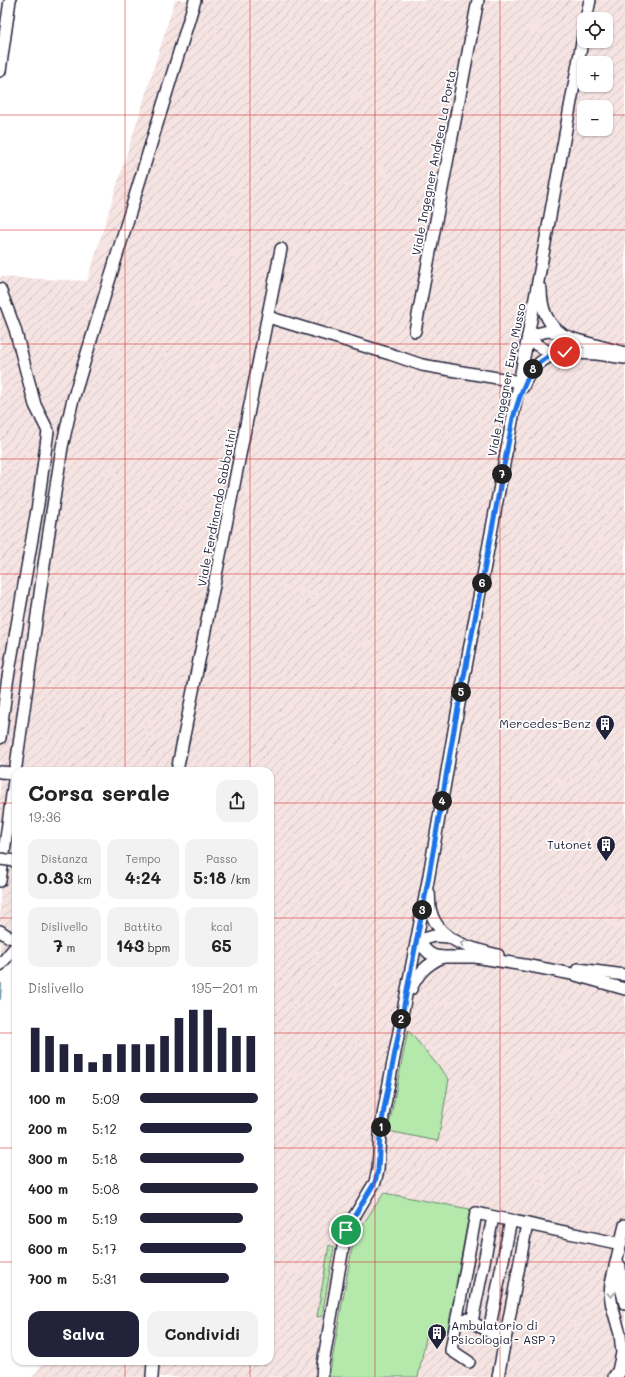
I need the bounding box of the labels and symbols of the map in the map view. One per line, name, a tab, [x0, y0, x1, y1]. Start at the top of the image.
street label: Viale Ingegner Andrea La Porta	[407, 69, 459, 257]
street label: Viale Ingegner Euro Musso	[483, 302, 529, 458]
pin	[548, 335, 582, 369]
pin: 8	[523, 359, 543, 379]
street label: Viale Ferdinando Sabbatini	[193, 428, 239, 588]
pin: 7	[492, 464, 512, 484]
pin: 6	[472, 573, 492, 593]
pin: 5	[451, 682, 471, 702]
building icon: Mercedes-Benz	[594, 713, 616, 741]
place label: Mercedes-Benz	[499, 715, 591, 731]
pin: 4	[432, 791, 452, 811]
building icon: Tutonet	[595, 834, 617, 862]
place label: Tutonet	[547, 836, 592, 852]
pin: 3	[412, 900, 432, 920]
one-way arrow	[460, 941, 467, 949]
pin: 2	[391, 1009, 411, 1029]
pin: 1	[371, 1117, 391, 1137]
pin	[329, 1213, 363, 1247]
one-way arrow	[607, 1292, 615, 1298]
place label: Ambulatorio di Psicologia - ASP 7	[451, 1317, 556, 1347]
building icon: Ambulatorio di Psicologia - ASP 7	[426, 1322, 448, 1350]

